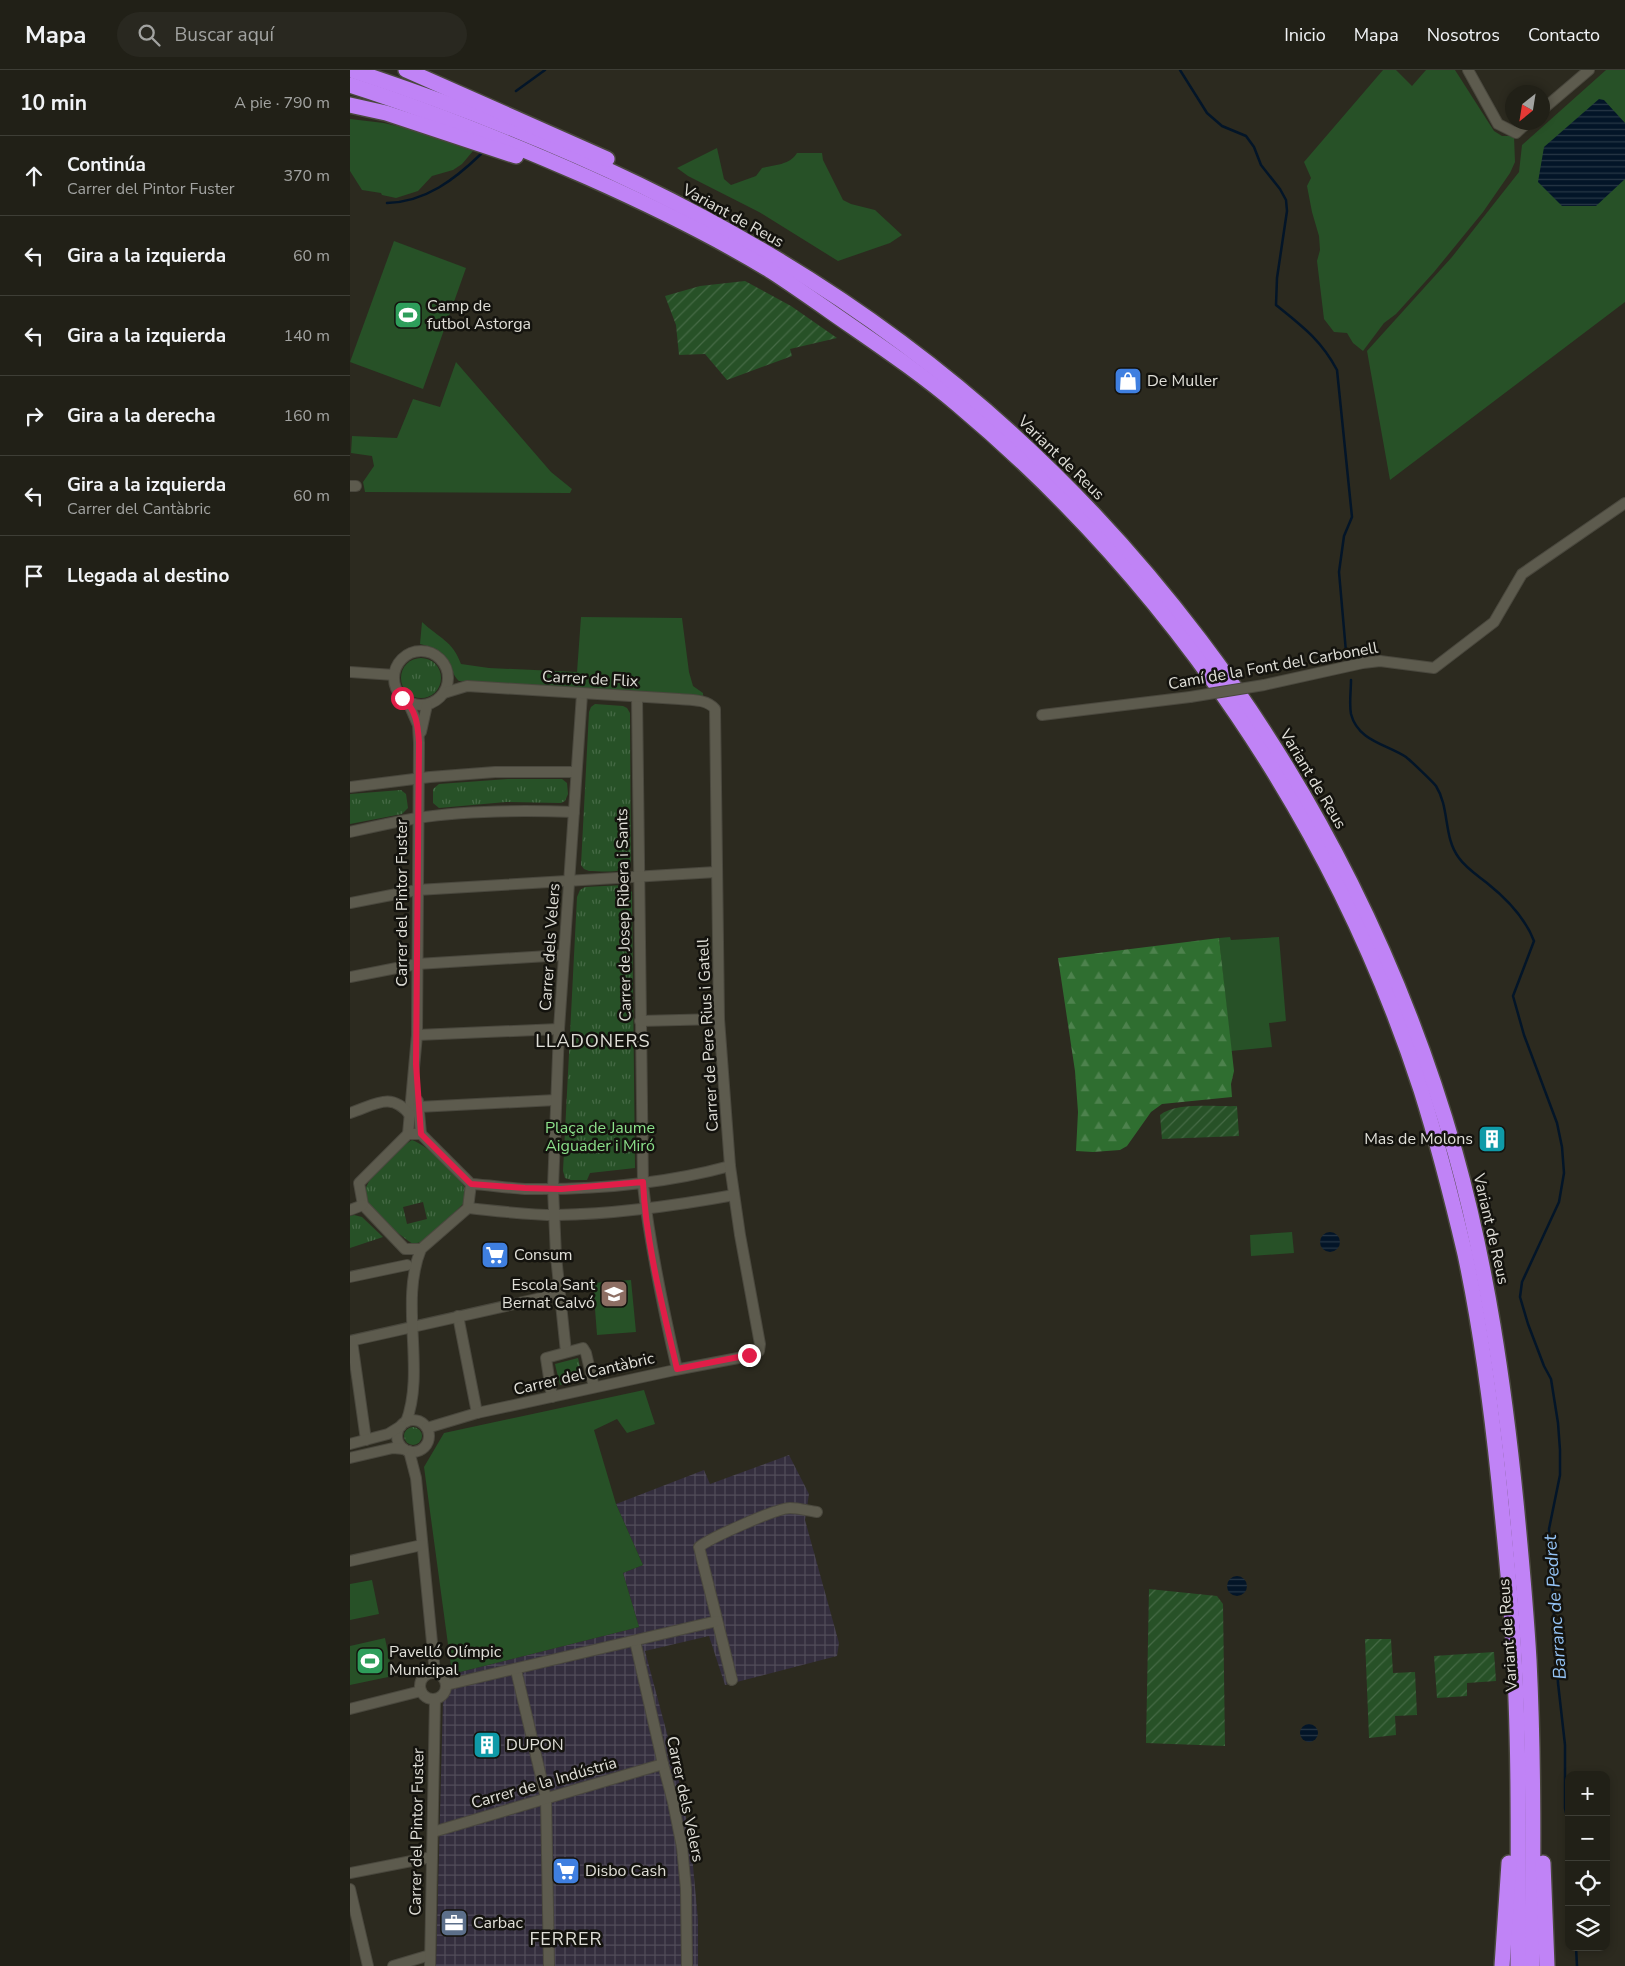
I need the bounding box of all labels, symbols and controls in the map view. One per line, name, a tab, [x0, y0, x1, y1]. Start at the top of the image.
search box	[117, 12, 467, 57]
text: Mapa	[25, 19, 87, 51]
icon: search	[135, 21, 163, 49]
text: Buscar aquí	[175, 22, 274, 48]
text: Inicio	[1284, 23, 1326, 47]
text: Mapa	[1354, 23, 1399, 47]
text: Nosotros	[1427, 23, 1500, 47]
text: Contacto	[1528, 23, 1600, 47]
north arrow	[1505, 85, 1550, 130]
text: 10 min	[20, 89, 87, 117]
text: A pie · 790 m	[234, 92, 330, 114]
text: Continúa	[67, 152, 146, 178]
icon: ahead	[20, 162, 48, 190]
text: 370 m	[283, 165, 330, 187]
text: Carrer del Pintor Fuster	[67, 178, 235, 200]
street label: Variant de Reus	[677, 179, 788, 253]
icon: left	[20, 242, 48, 270]
text: Gira a la izquierda	[67, 243, 226, 269]
text: 60 m	[293, 245, 330, 267]
place label: Camp de futbol Astorga	[427, 295, 531, 335]
sports icon: Camp de futbol Astorga	[393, 300, 423, 330]
icon: left	[20, 322, 48, 350]
text: Gira a la izquierda	[67, 323, 226, 349]
text: 140 m	[283, 325, 330, 347]
shop icon: De Muller	[1113, 366, 1143, 396]
place label: De Muller	[1147, 370, 1218, 392]
icon: right	[20, 402, 48, 430]
text: Gira a la derecha	[67, 403, 216, 429]
text: 160 m	[283, 405, 330, 427]
street label: Variant de Reus	[1012, 410, 1109, 505]
text: Gira a la izquierda	[67, 472, 226, 498]
icon: left	[20, 482, 48, 510]
text: 60 m	[293, 485, 330, 507]
text: Carrer del Cantàbric	[67, 498, 211, 520]
icon: arrive	[20, 562, 48, 590]
text: Llegada al destino	[67, 563, 229, 589]
street label: Camí de la Font del Carbonell	[1166, 637, 1380, 695]
street label: Carrer de Flix	[541, 665, 639, 693]
route start	[391, 687, 414, 710]
street label: Variant de Reus	[1274, 724, 1352, 833]
street label: Carrer de Josep Ribera i Sants	[611, 808, 637, 1022]
street label: Carrer del Pintor Fuster	[391, 819, 413, 987]
street label: Carrer dels Velers	[535, 882, 565, 1012]
street label: Carrer de Pere Rius i Gatell	[692, 937, 724, 1132]
district label: LLADONERS	[535, 1029, 651, 1053]
park label: Plaça de Jaume Aiguader i Miró	[545, 1117, 655, 1157]
building icon: Mas de Molons	[1477, 1124, 1507, 1154]
place label: Mas de Molons	[1364, 1128, 1473, 1150]
street label: Variant de Reus	[1467, 1171, 1514, 1287]
supermarket icon: Consum	[480, 1240, 510, 1270]
place label: Consum	[514, 1244, 573, 1266]
place label: Escola Sant Bernat Calvó	[502, 1274, 595, 1314]
school or university icon: Escola Sant Bernat Calvó	[599, 1279, 629, 1309]
route end	[738, 1344, 761, 1367]
street label: Carrer del Cantàbric	[512, 1347, 657, 1401]
water label: Barranc de Pedret	[1538, 1533, 1572, 1680]
street label: Variant de Reus	[1493, 1578, 1523, 1693]
place label: Pavelló Olímpic Municipal	[389, 1641, 502, 1681]
sports icon: Pavelló Olímpic Municipal	[355, 1646, 385, 1676]
building icon: DUPON	[472, 1730, 502, 1760]
place label: DUPON	[506, 1734, 564, 1756]
street label: Carrer dels Velers	[661, 1734, 709, 1864]
street label: Carrer del Pintor Fuster	[405, 1748, 429, 1916]
street label: Carrer de la Indústria	[469, 1752, 619, 1814]
map controls	[1565, 1771, 1610, 1951]
button: +	[1565, 1771, 1610, 1816]
button: −	[1565, 1816, 1610, 1861]
supermarket icon: Disbo Cash	[551, 1856, 581, 1886]
place label: Disbo Cash	[585, 1860, 666, 1882]
button: locate	[1565, 1861, 1610, 1906]
button: layers	[1565, 1906, 1610, 1951]
office icon: Carbac	[439, 1908, 469, 1938]
place label: Carbac	[473, 1912, 524, 1934]
district label: FERRER	[530, 1927, 602, 1951]

